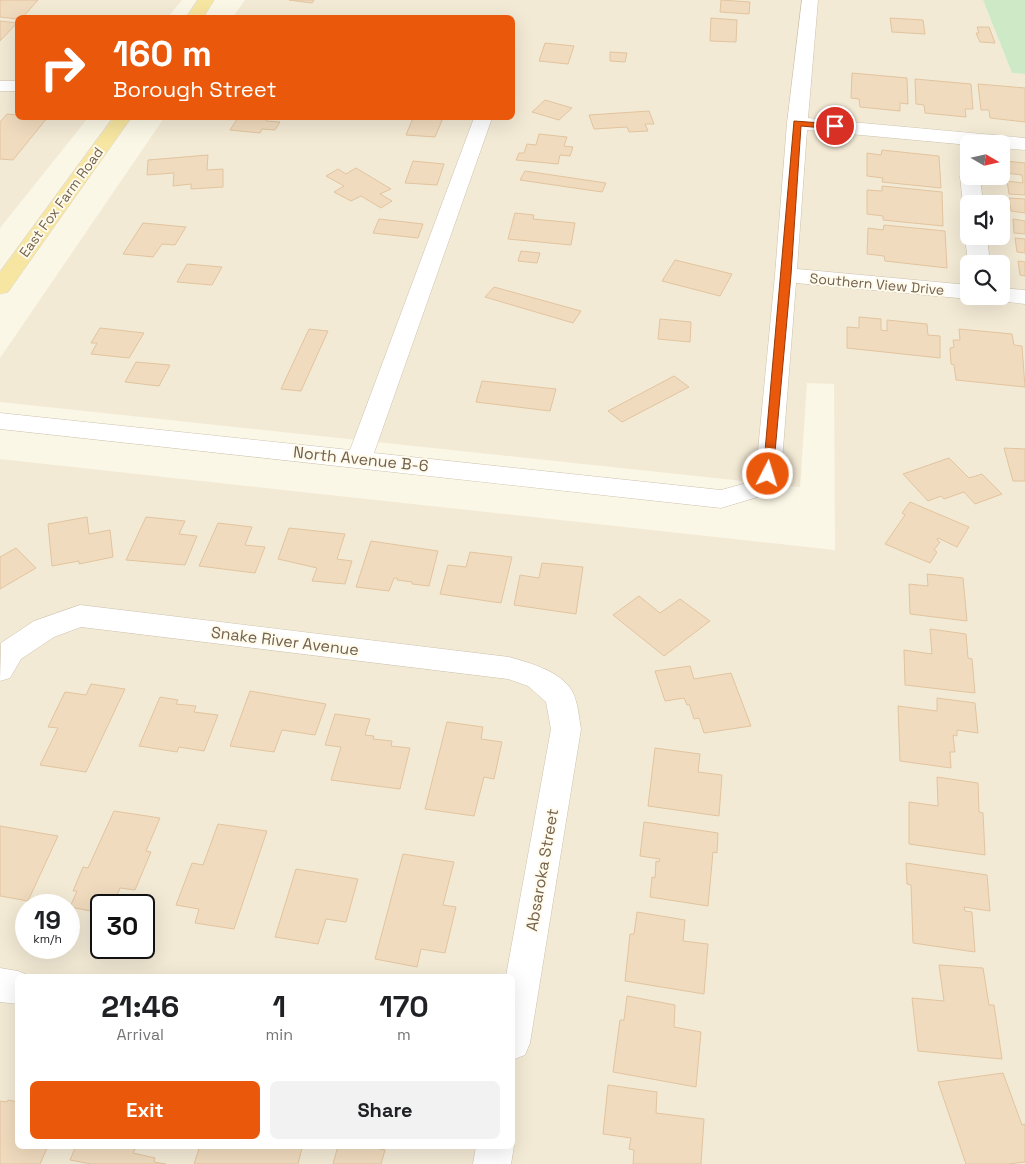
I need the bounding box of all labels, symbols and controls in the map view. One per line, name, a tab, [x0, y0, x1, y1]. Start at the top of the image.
text: 160 m	[113, 32, 212, 76]
icon: right	[30, 35, 95, 100]
text: Borough Street	[113, 75, 277, 103]
pin	[814, 105, 856, 147]
icon: arrive	[821, 112, 849, 140]
north arrow	[960, 135, 1010, 185]
map controls	[960, 135, 1010, 305]
street label: East Fox Farm Road	[15, 144, 107, 260]
button: sound	[960, 195, 1010, 245]
button: search	[960, 255, 1010, 305]
street label: Southern View Drive	[809, 269, 945, 299]
street label: North Avenue B-6	[292, 441, 430, 477]
position arrow	[741, 447, 793, 499]
street label: Snake River Avenue	[210, 622, 360, 660]
street label: Absaroka Street	[521, 807, 563, 933]
speed limit sign: 30	[90, 894, 155, 959]
text: 19	[34, 904, 61, 936]
text: km/h	[33, 931, 62, 947]
text: 21:46	[101, 987, 179, 1026]
text: 1	[272, 987, 286, 1026]
text: 170	[379, 987, 429, 1026]
text: Arrival	[116, 1024, 164, 1045]
text: min	[265, 1024, 293, 1045]
text: m	[397, 1024, 411, 1045]
button: Exit	[30, 1081, 260, 1139]
button: Share	[270, 1081, 500, 1139]

